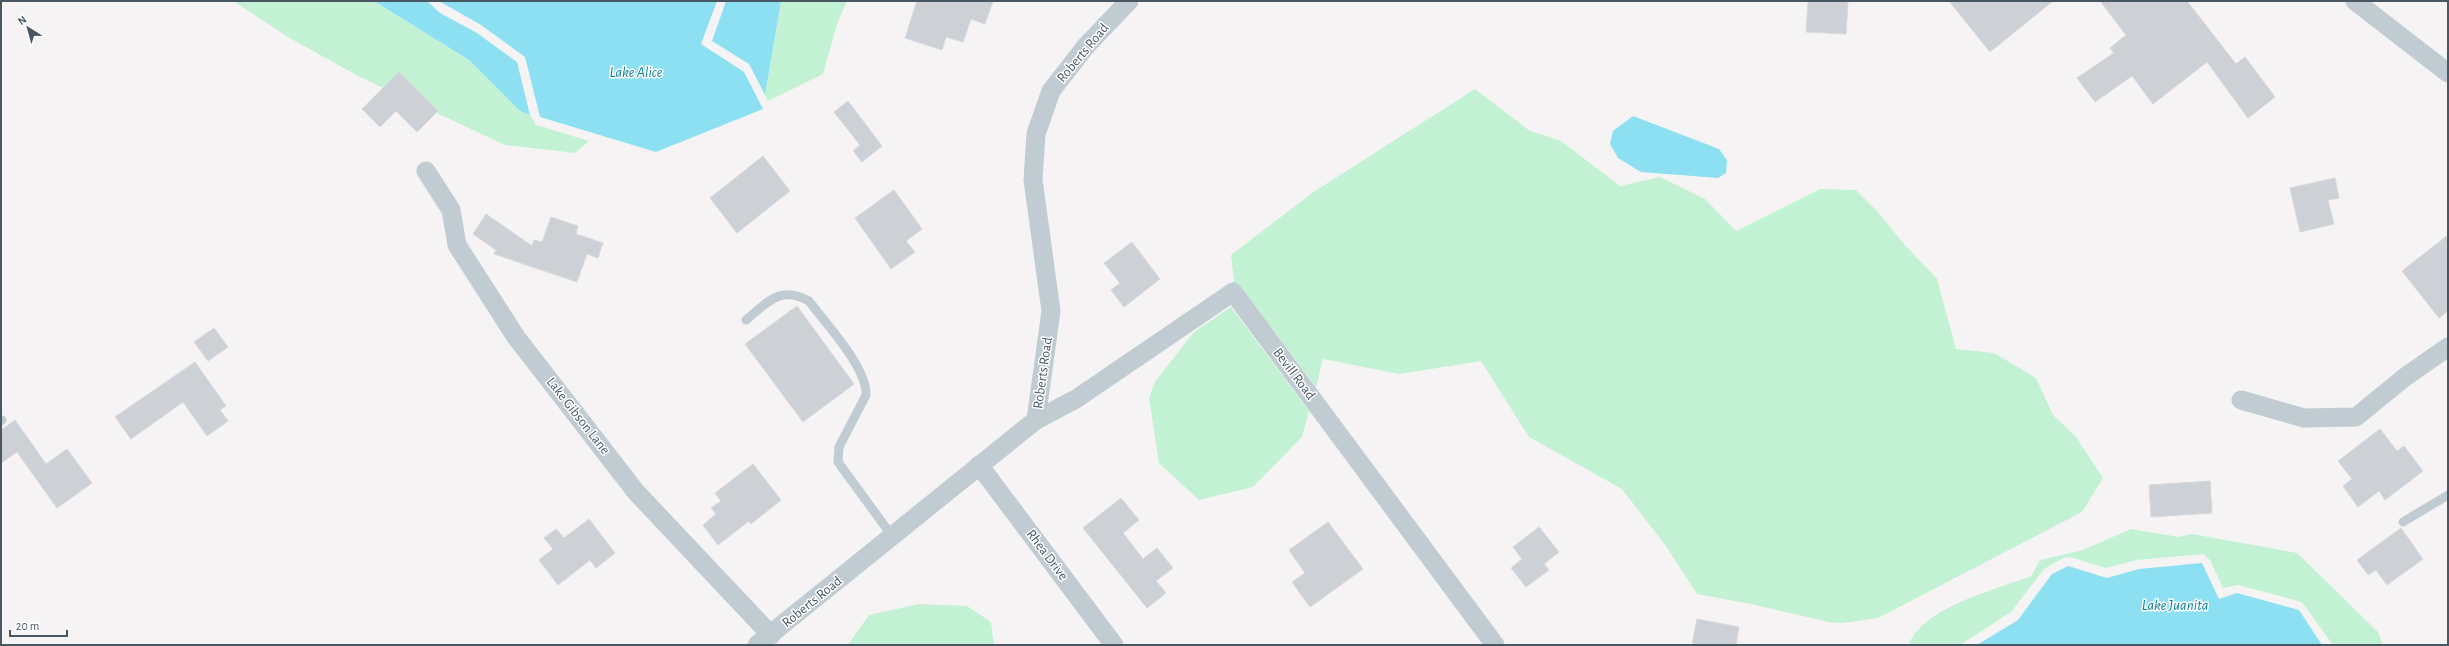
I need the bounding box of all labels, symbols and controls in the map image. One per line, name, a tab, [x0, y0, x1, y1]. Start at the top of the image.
north arrow	[8, 8, 48, 48]
text: N	[16, 14, 29, 27]
street label: Roberts Road	[1054, 21, 1112, 85]
water label: Lake Alice	[610, 65, 663, 80]
street label: Roberts Road	[1031, 336, 1055, 410]
street label: Bevill Road	[1270, 346, 1318, 402]
street label: Lake Gibson Lane	[544, 375, 612, 457]
street label: Rhea Drive	[1024, 527, 1070, 583]
street label: Roberts Road	[780, 574, 844, 630]
water label: Lake Juanita	[2142, 598, 2208, 613]
scale bar	[10, 612, 67, 638]
text: 20 m	[16, 620, 39, 632]

